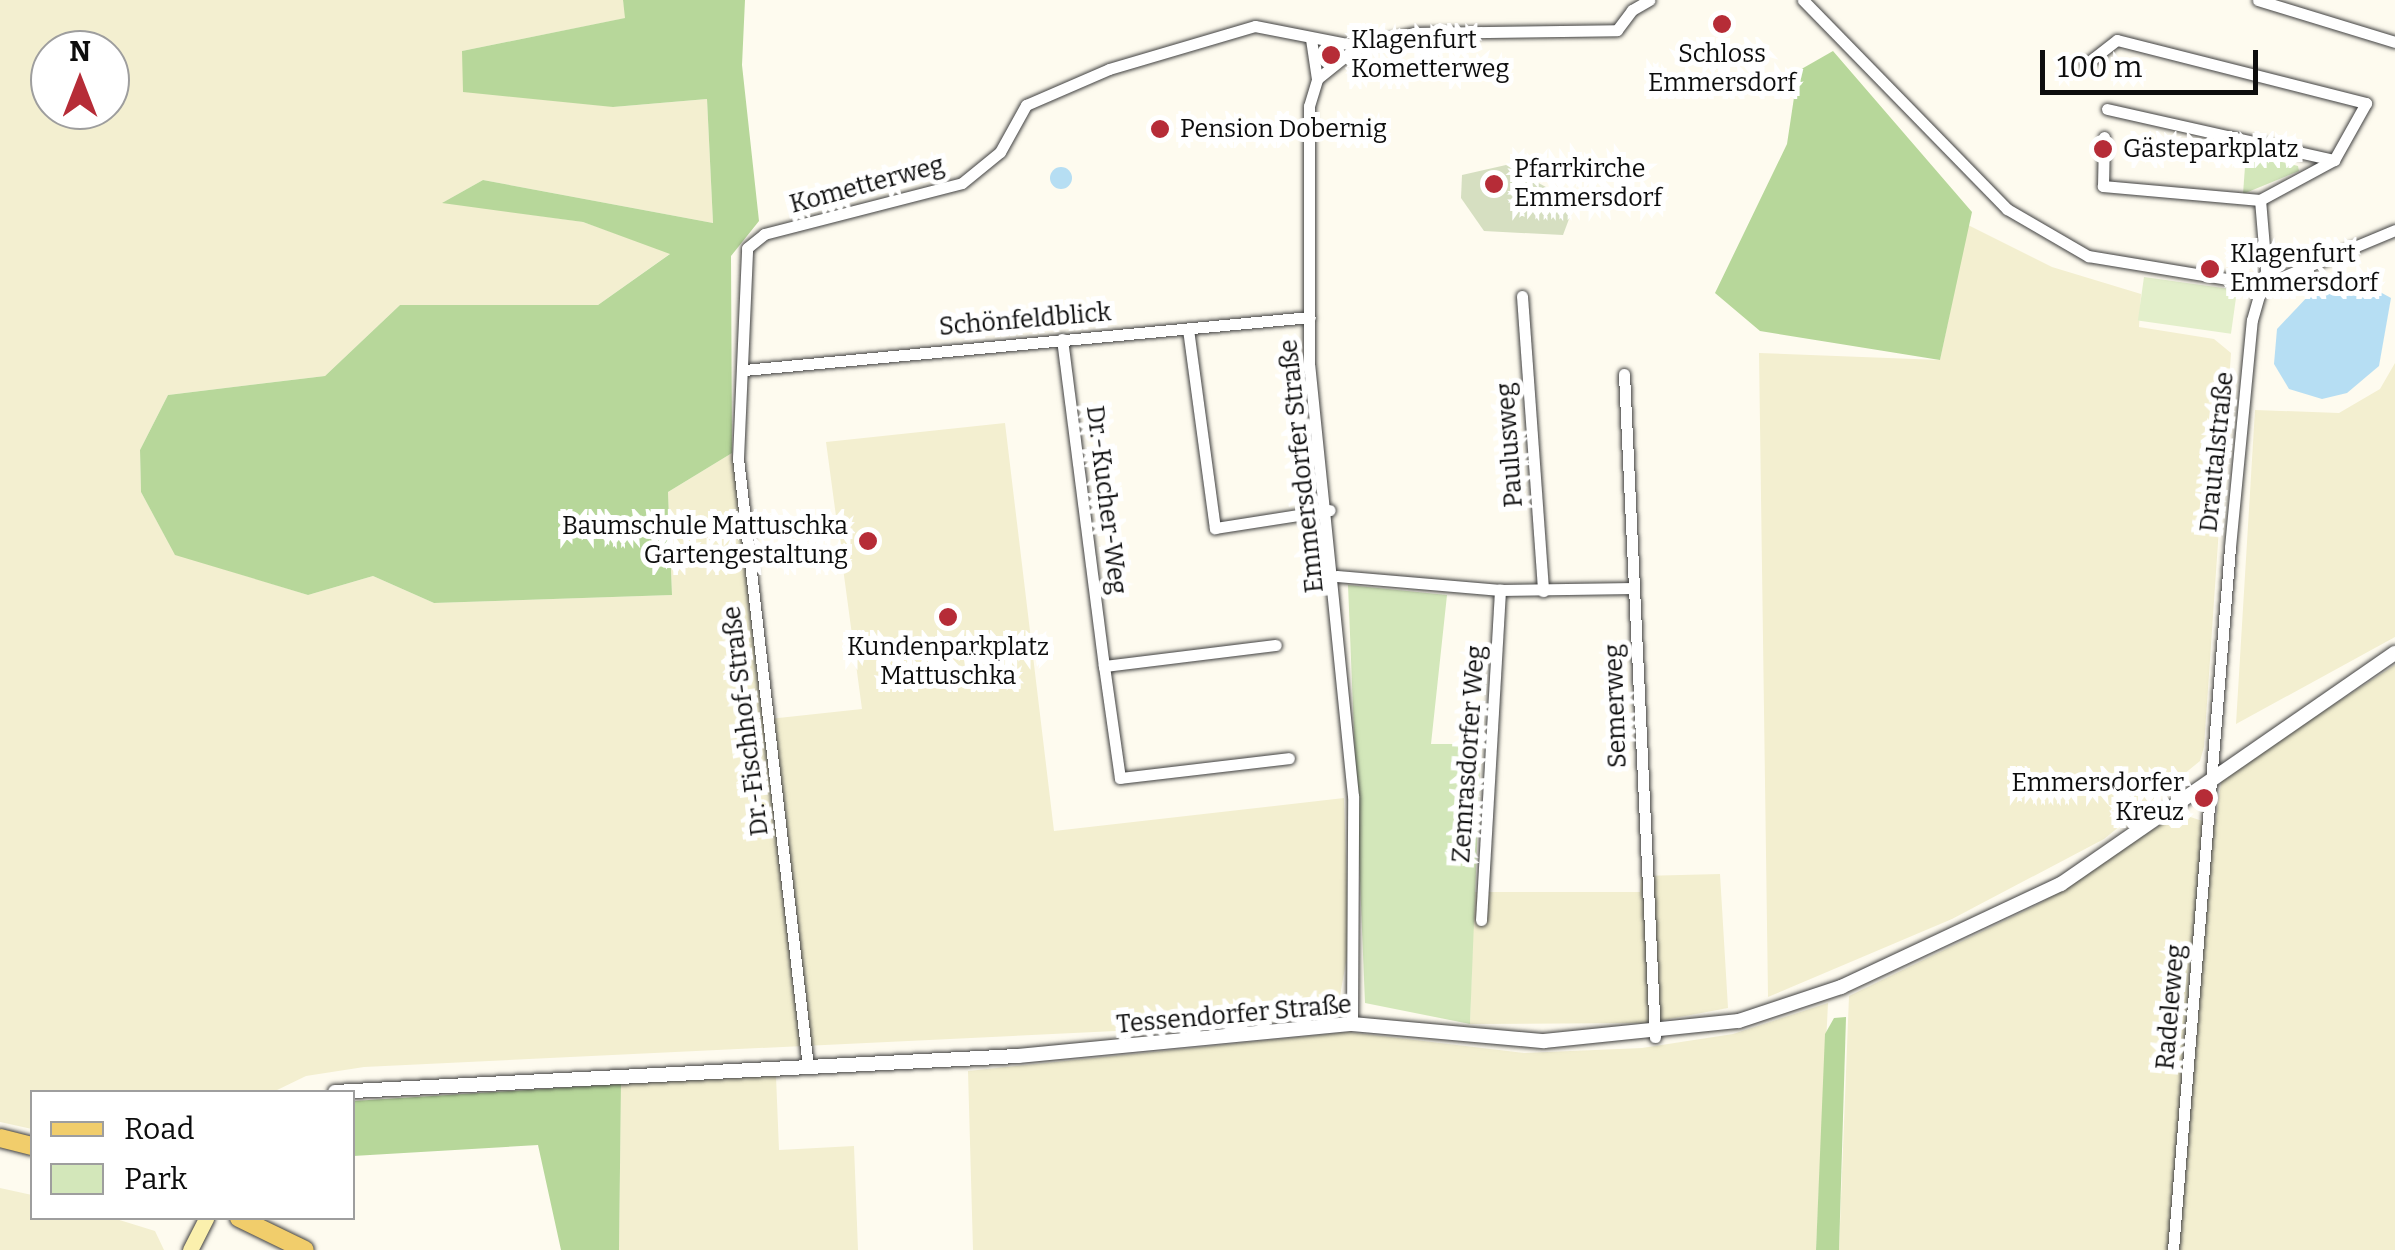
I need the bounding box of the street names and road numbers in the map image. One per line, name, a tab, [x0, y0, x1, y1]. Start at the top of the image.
street label: Kometterweg	[787, 150, 947, 220]
street label: Schönfeldblick	[938, 298, 1112, 342]
street label: Emmersdorfer Straße	[1274, 338, 1330, 594]
street label: Drautalstraße	[2194, 370, 2240, 534]
street label: Paulusweg	[1491, 382, 1529, 508]
street label: Dr.-Kucher-Weg	[1080, 404, 1132, 596]
street label: Dr.-Fischhof-Straße	[717, 604, 775, 838]
street label: Semerweg	[1599, 643, 1633, 769]
street label: Zemrasdorfer Weg	[1446, 644, 1492, 864]
street label: Radeleweg	[2151, 943, 2191, 1071]
street label: Tessendorfer Straße	[1115, 990, 1353, 1040]

